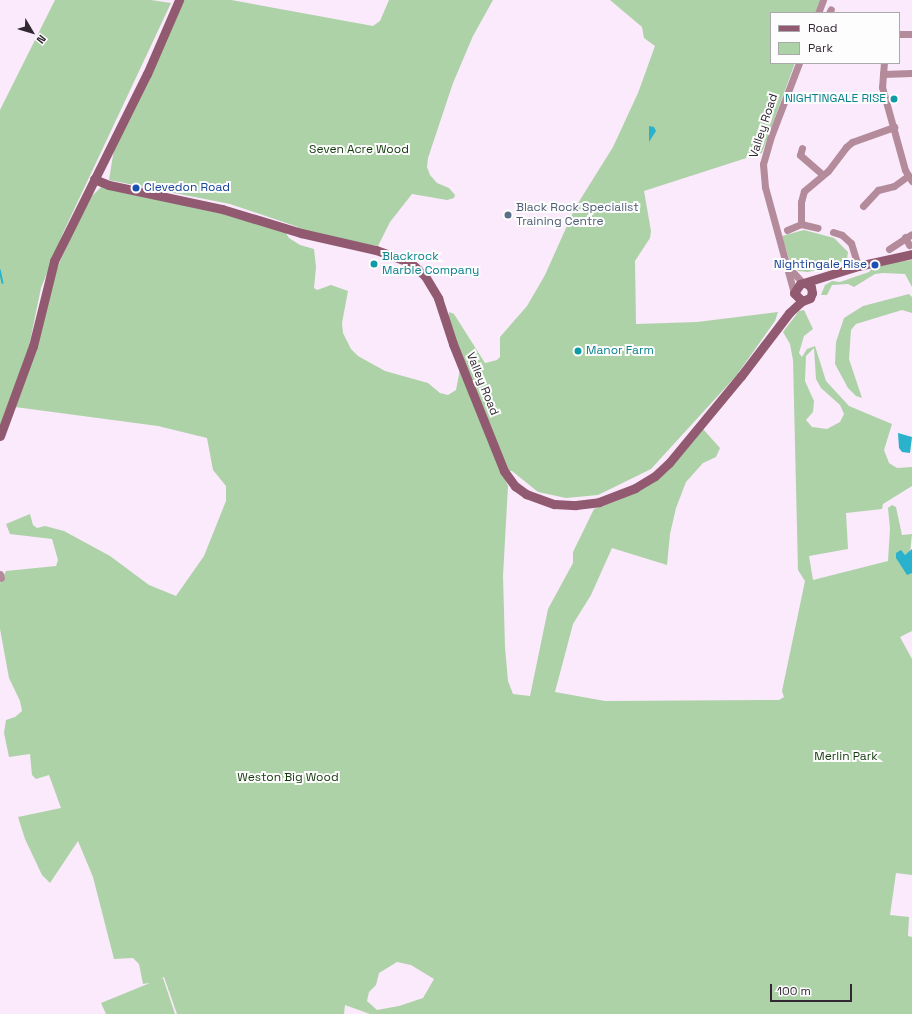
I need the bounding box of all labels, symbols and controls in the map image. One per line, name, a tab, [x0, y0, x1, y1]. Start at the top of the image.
north arrow	[12, 12, 52, 52]
legend	[770, 12, 900, 64]
text: Road	[808, 20, 837, 36]
text: N	[34, 32, 49, 47]
text: Park	[808, 40, 833, 56]
street label: Valley Road	[747, 92, 781, 160]
place label: NIGHTINGALE RISE	[785, 92, 886, 106]
marker: NIGHTINGALE RISE	[889, 94, 899, 104]
park label: Seven Acre Wood	[309, 143, 409, 157]
place label: Clevedon Road	[144, 181, 230, 195]
marker: Clevedon Road	[131, 183, 141, 193]
place label: Black Rock Specialist Training Centre	[516, 201, 639, 229]
marker: Black Rock Specialist Training Centre	[503, 210, 513, 220]
place label: Blackrock Marble Company	[382, 250, 479, 278]
place label: Nightingale Rise	[774, 258, 867, 272]
marker: Blackrock Marble Company	[369, 259, 379, 269]
marker: Nightingale Rise	[870, 260, 880, 270]
place label: Manor Farm	[586, 344, 654, 358]
marker: Manor Farm	[573, 346, 583, 356]
street label: Valley Road	[463, 350, 501, 418]
park label: Merlin Park	[814, 750, 878, 764]
park label: Weston Big Wood	[237, 771, 339, 785]
scale bar	[772, 976, 854, 1002]
text: 100 m	[777, 983, 811, 999]

